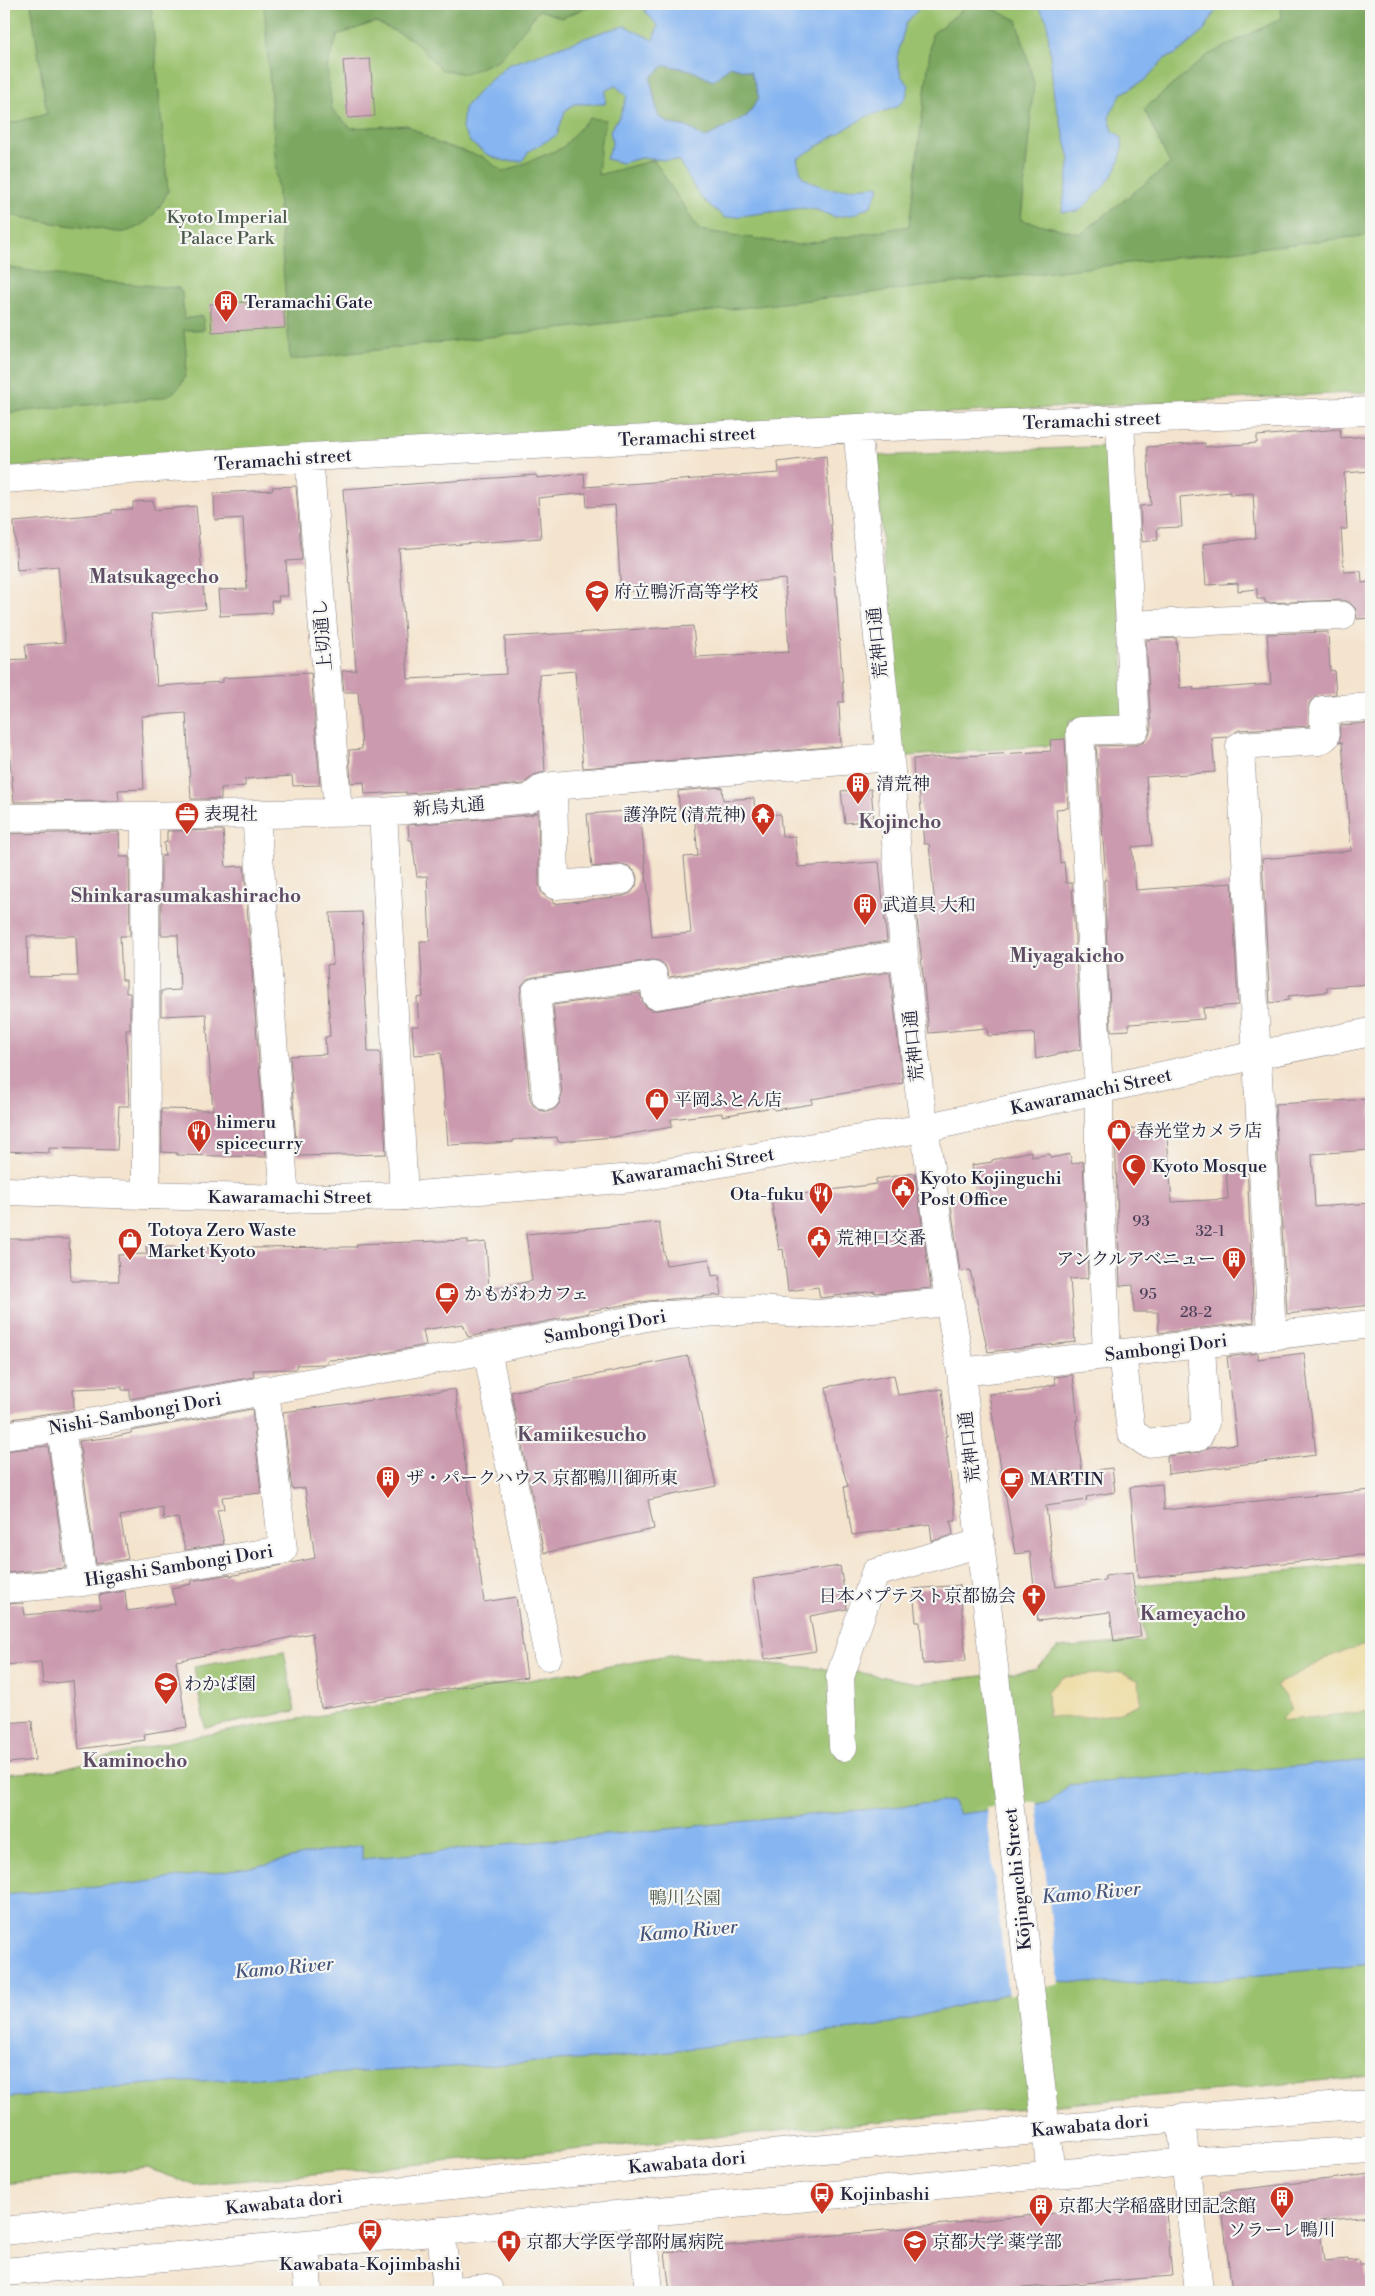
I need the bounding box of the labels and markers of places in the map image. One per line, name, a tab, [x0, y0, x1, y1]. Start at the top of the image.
building icon: Teramachi Gate	[213, 289, 239, 323]
place label: Teramachi Gate	[244, 291, 373, 314]
school or university icon: 府立鴨沂高等学校	[584, 579, 610, 613]
place label: 府立鴨沂高等学校	[614, 581, 758, 604]
building icon: 清荒神	[845, 771, 871, 805]
place label: 清荒神	[876, 773, 930, 796]
office icon: 表現社	[174, 801, 200, 835]
temple icon: 護浄院 (清荒神)	[750, 802, 776, 836]
place label: 表現社	[204, 803, 258, 826]
place label: 護浄院 (清荒神)	[623, 804, 746, 827]
building icon: 武道具 大和	[852, 892, 878, 926]
place label: 武道具 大和	[882, 894, 976, 917]
shop icon: 平岡ふとん店	[644, 1087, 670, 1121]
place label: 平岡ふとん店	[674, 1089, 782, 1112]
place label: himeru spicecurry	[216, 1111, 303, 1155]
shop icon: 春光堂カメラ店	[1106, 1118, 1132, 1152]
restaurant icon: himeru spicecurry	[186, 1119, 212, 1153]
place label: 春光堂カメラ店	[1136, 1120, 1262, 1143]
mosque icon: Kyoto Mosque	[1121, 1153, 1147, 1187]
place label: Kyoto Mosque	[1152, 1155, 1267, 1178]
place label: Kyoto Kojinguchi Post Office	[920, 1167, 1062, 1211]
public building icon: Kyoto Kojinguchi Post Office	[890, 1175, 916, 1209]
restaurant icon: Ota-fuku	[808, 1181, 834, 1215]
place label: Ota-fuku	[730, 1183, 805, 1206]
place label: Totoya Zero Waste Market Kyoto	[148, 1219, 296, 1263]
public building icon: 荒神口交番	[806, 1225, 832, 1259]
shop icon: Totoya Zero Waste Market Kyoto	[117, 1227, 143, 1261]
place label: 荒神口交番	[836, 1227, 926, 1250]
building icon: アンクルアベニュー	[1221, 1246, 1247, 1280]
place label: アンクルアベニュー	[1056, 1248, 1216, 1271]
cafe icon: かもがわカフェ	[434, 1281, 460, 1315]
place label: かもがわカフェ	[464, 1283, 589, 1306]
building icon: ザ・パークハウス 京都鴨川御所東	[375, 1465, 401, 1499]
cafe icon: MARTIN	[999, 1466, 1025, 1500]
place label: ザ・パークハウス 京都鴨川御所東	[406, 1467, 678, 1490]
place label: MARTIN	[1030, 1468, 1104, 1491]
church icon: 日本バプテスト京都協会	[1021, 1583, 1047, 1617]
place label: 日本バプテスト京都協会	[819, 1585, 1016, 1608]
school or university icon: わかば園	[153, 1671, 179, 1705]
place label: わかば園	[184, 1673, 256, 1696]
bus stop icon: Kojinbashi	[809, 2181, 835, 2215]
place label: Kojinbashi	[840, 2183, 930, 2206]
building icon: ソラーレ鴨川	[1269, 2185, 1295, 2219]
building icon: 京都大学稲盛財団記念館	[1028, 2193, 1054, 2227]
place label: 京都大学稲盛財団記念館	[1058, 2195, 1256, 2218]
bus stop icon: Kawabata-Kojimbashi	[357, 2218, 383, 2252]
place label: ソラーレ鴨川	[1228, 2219, 1336, 2242]
hospital icon: 京都大学医学部附属病院	[496, 2229, 522, 2263]
school or university icon: 京都大学 薬学部	[902, 2229, 928, 2263]
place label: 京都大学医学部附属病院	[526, 2231, 724, 2254]
place label: 京都大学 薬学部	[932, 2231, 1062, 2254]
place label: Kawabata-Kojimbashi	[279, 2253, 461, 2276]

